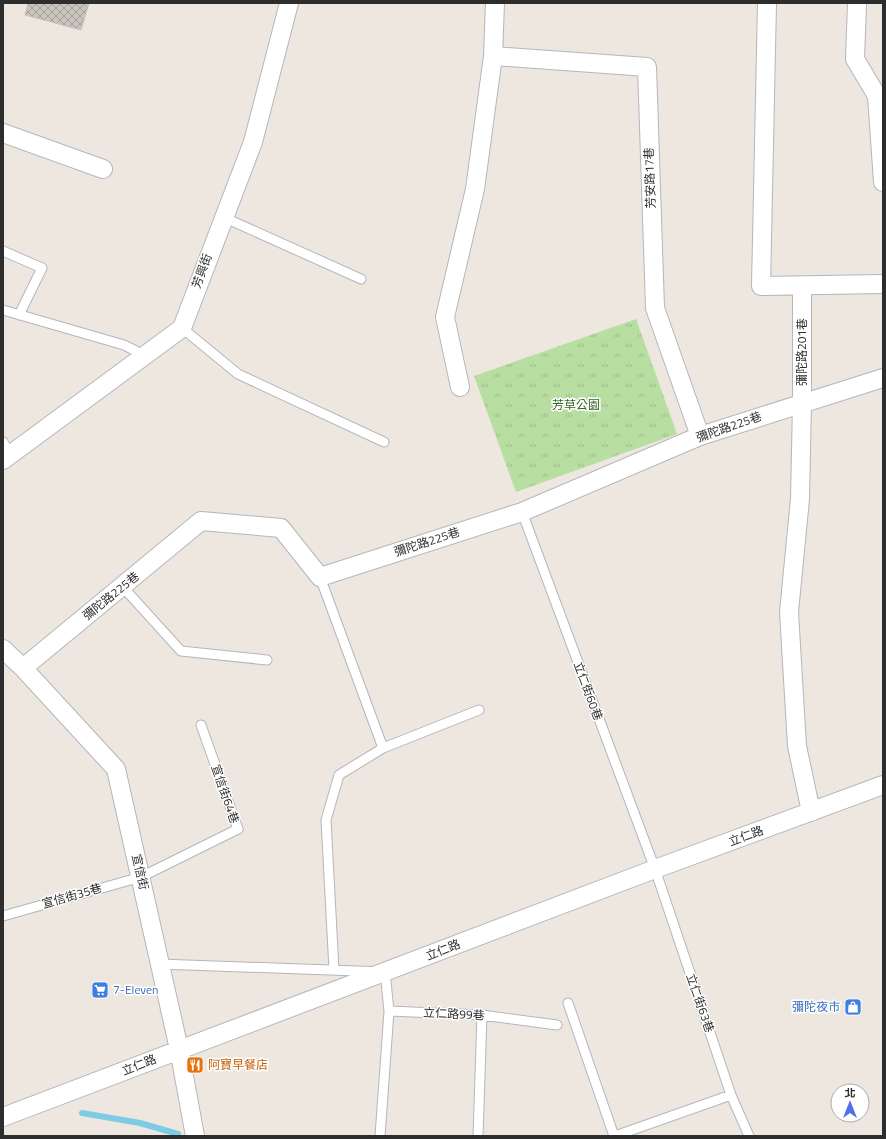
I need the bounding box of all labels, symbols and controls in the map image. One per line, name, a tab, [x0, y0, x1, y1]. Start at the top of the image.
street label: 芳安路17巷	[639, 147, 660, 209]
street label: 芳興街	[186, 251, 217, 291]
street label: 彌陀路201巷	[792, 318, 811, 386]
park label: 芳草公園	[552, 395, 600, 414]
street label: 彌陀路225巷	[694, 406, 764, 447]
street label: 彌陀路225巷	[391, 522, 462, 561]
street label: 彌陀路225巷	[78, 567, 143, 624]
street label: 立仁街60巷	[569, 659, 608, 723]
street label: 宣信街64巷	[206, 762, 244, 826]
street label: 立仁路	[726, 820, 766, 851]
street label: 宣信街	[127, 852, 154, 892]
street label: 宣信街35巷	[40, 878, 104, 913]
street label: 立仁路	[423, 934, 463, 965]
street label: 立仁街63巷	[681, 971, 719, 1035]
supermarket icon: 7-Eleven	[90, 980, 110, 1000]
place label: 7-Eleven	[113, 980, 159, 999]
place label: 彌陀夜市	[792, 997, 840, 1016]
shop icon: 彌陀夜市	[843, 997, 863, 1017]
street label: 立仁路99巷	[423, 1002, 485, 1025]
street label: 立仁路	[119, 1049, 159, 1080]
restaurant icon: 阿寶早餐店	[185, 1055, 205, 1075]
place label: 阿寶早餐店	[208, 1055, 268, 1074]
north arrow	[830, 1083, 870, 1123]
text: 北	[845, 1085, 856, 1101]

